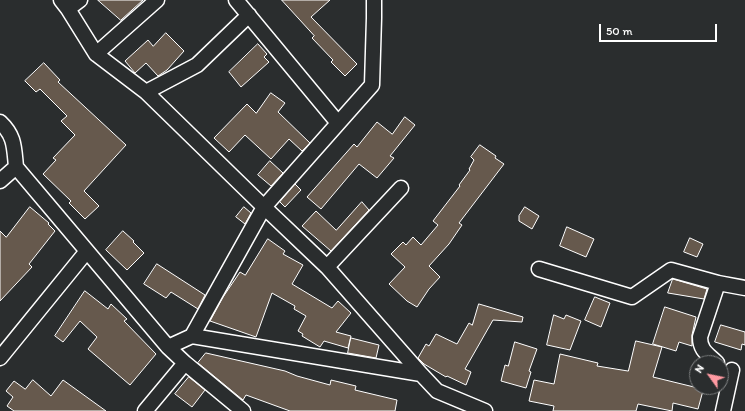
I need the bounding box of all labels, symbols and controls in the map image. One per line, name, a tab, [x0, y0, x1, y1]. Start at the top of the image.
scale bar	[601, 16, 719, 42]
text: 50 m	[606, 24, 632, 38]
north arrow	[689, 355, 729, 395]
text: N	[692, 362, 707, 375]

